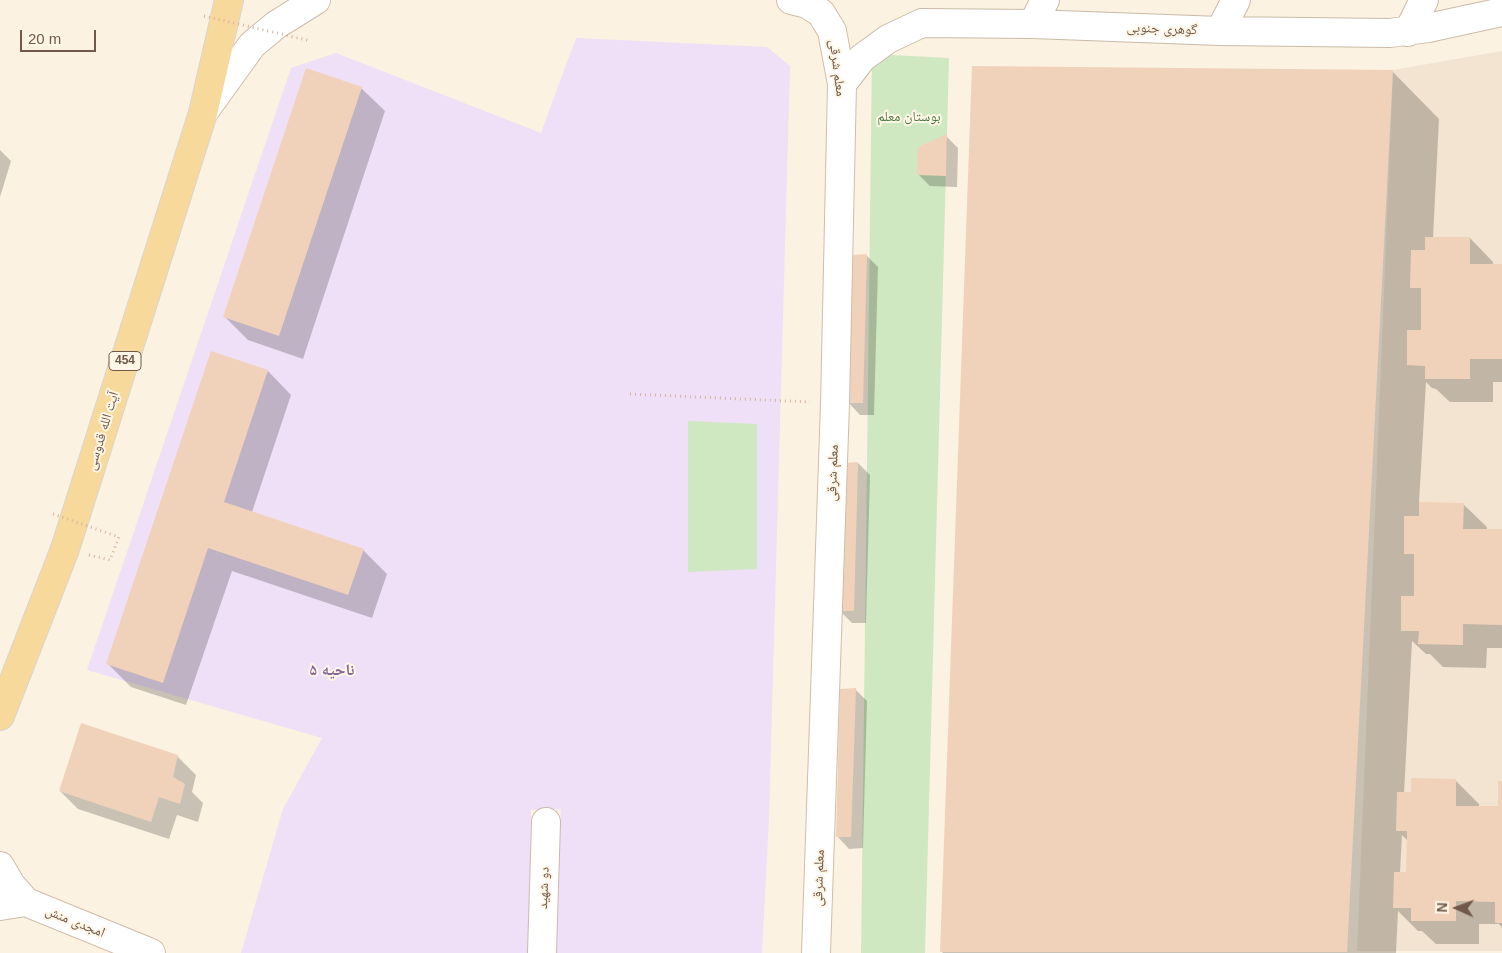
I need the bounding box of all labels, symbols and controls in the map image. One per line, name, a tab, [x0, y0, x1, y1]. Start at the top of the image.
street label: گوهری جنوبی	[1126, 19, 1198, 39]
scale bar	[22, 20, 99, 52]
text: 20 m	[28, 30, 61, 47]
street label: معلم شرقی	[825, 39, 849, 97]
park label: بوستان معلم	[877, 109, 941, 125]
road number: 454	[109, 352, 141, 371]
street label: آیت الله قدوسی	[83, 390, 123, 472]
street label: معلم شرقی	[824, 444, 842, 502]
district label: ناحیه ۵	[310, 661, 354, 681]
street label: معلم شرقی	[810, 849, 828, 907]
street label: دو شهید	[535, 866, 553, 910]
north arrow	[1432, 883, 1482, 933]
street label: امجدی منش	[43, 902, 107, 942]
text: N	[1434, 902, 1450, 913]

